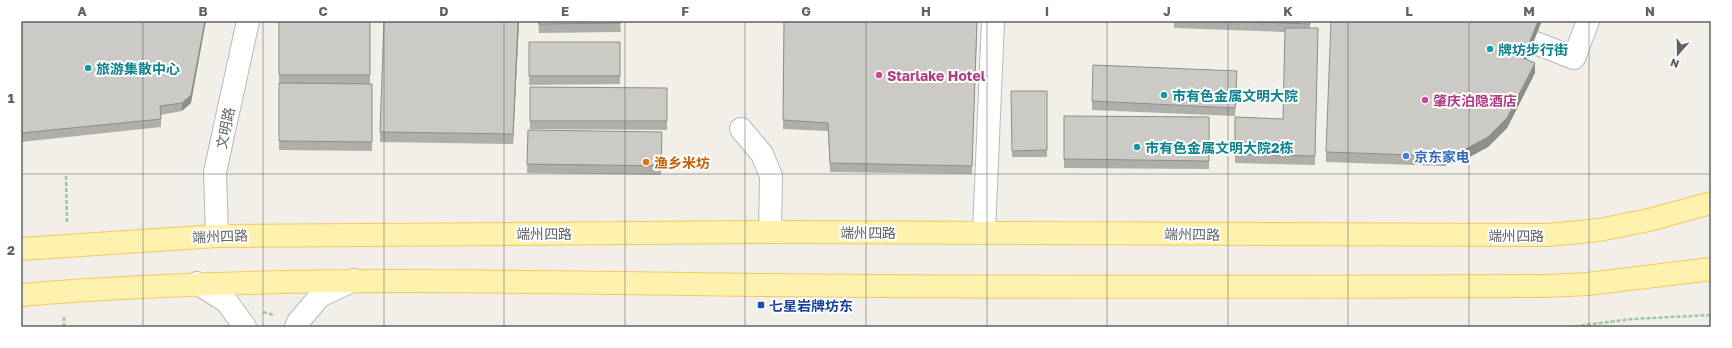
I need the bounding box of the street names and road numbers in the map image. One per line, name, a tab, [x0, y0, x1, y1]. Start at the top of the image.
street label: 文明路	[212, 106, 238, 150]
street label: 端州四路	[840, 224, 896, 241]
street label: 端州四路	[516, 225, 572, 242]
street label: 端州四路	[1164, 225, 1220, 243]
street label: 端州四路	[192, 227, 248, 245]
street label: 端州四路	[1488, 227, 1544, 244]

